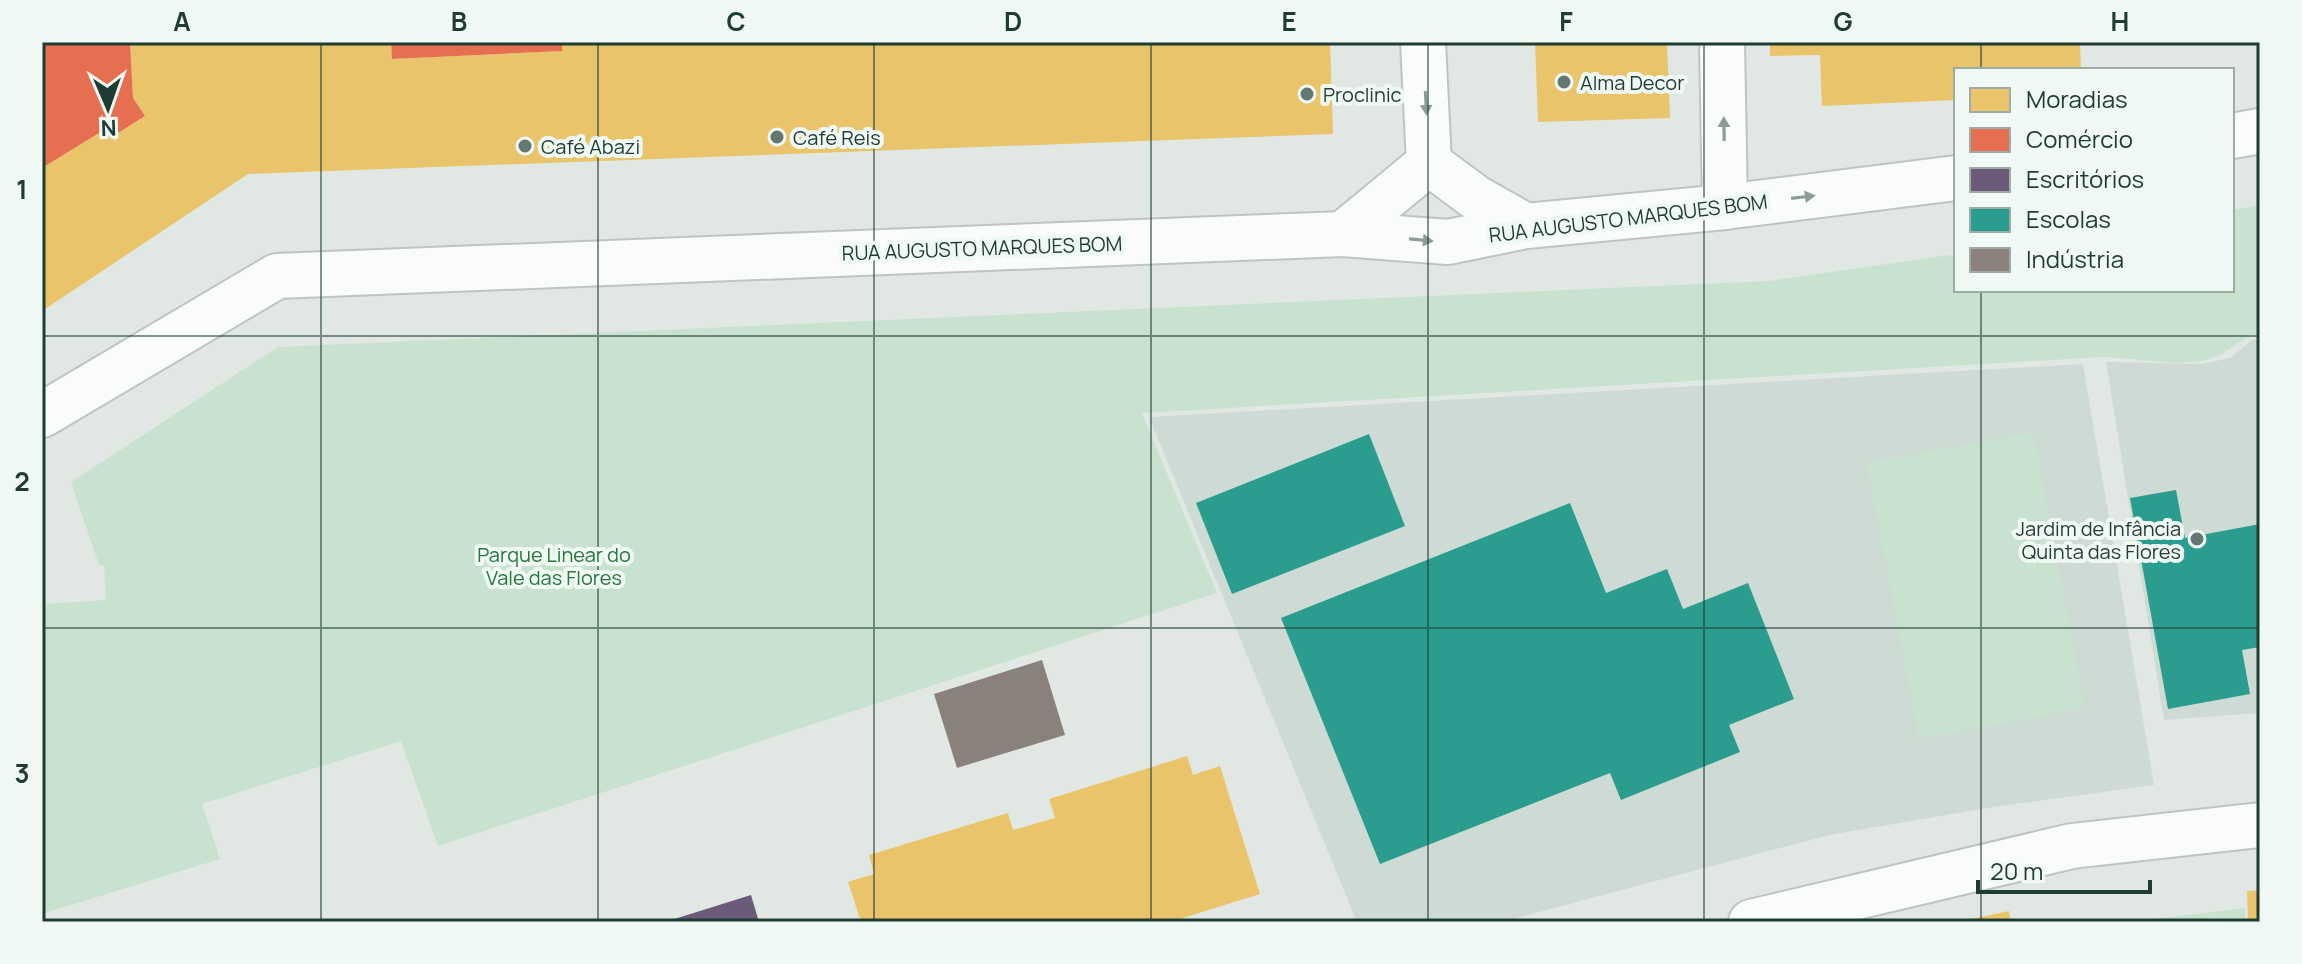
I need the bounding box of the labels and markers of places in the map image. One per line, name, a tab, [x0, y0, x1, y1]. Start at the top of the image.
place label: Alma Decor	[1580, 69, 1684, 96]
marker: Alma Decor	[1555, 73, 1573, 91]
place label: Proclinic	[1323, 81, 1402, 108]
marker: Proclinic	[1298, 85, 1316, 103]
place label: Café Reis	[793, 124, 881, 151]
marker: Café Reis	[768, 128, 786, 146]
place label: Café Abazi	[541, 133, 640, 160]
marker: Café Abazi	[516, 137, 534, 155]
place label: Jardim de Infância Quinta das Flores	[2016, 515, 2181, 565]
marker: Jardim de Infância Quinta das Flores	[2188, 530, 2206, 548]

